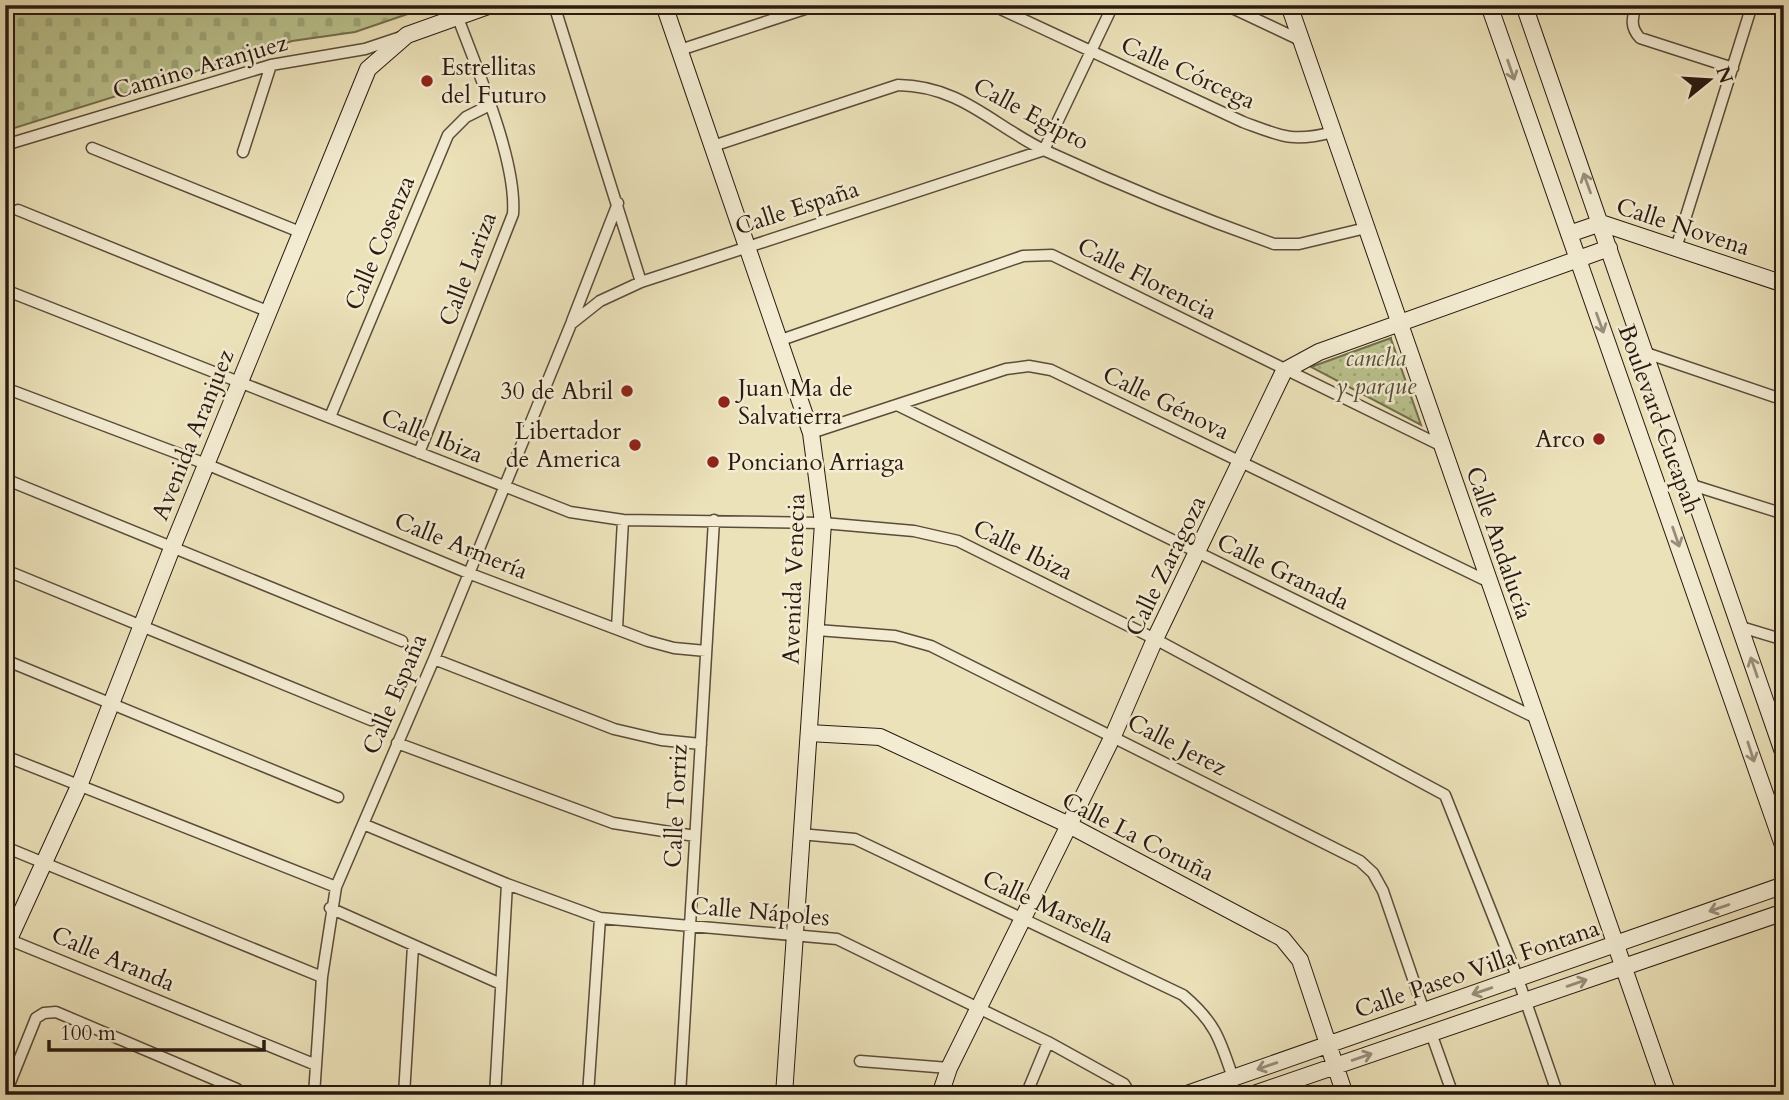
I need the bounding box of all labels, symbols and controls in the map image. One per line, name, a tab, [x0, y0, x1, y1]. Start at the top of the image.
street label: Camino Aranjuez	[109, 26, 291, 108]
street label: Calle Córcega	[1115, 29, 1261, 118]
north arrow	[1674, 46, 1744, 116]
place label: Estrellitas del Futuro	[441, 51, 547, 112]
one-way arrow	[1506, 58, 1518, 80]
text: N	[1709, 63, 1739, 87]
street label: Calle Egipto	[967, 70, 1095, 158]
marker: Estrellitas del Futuro	[419, 73, 435, 89]
street label: Calle Cosenza	[337, 170, 423, 315]
street label: Calle España	[731, 172, 864, 244]
one-way arrow	[1580, 173, 1592, 195]
street label: Calle Novena	[1612, 190, 1755, 264]
street label: Calle Lariza	[431, 207, 505, 331]
street label: Calle Florencia	[1072, 230, 1223, 329]
one-way arrow	[1595, 311, 1608, 333]
street label: Boulevard Cucapah	[1609, 320, 1709, 518]
park label: cancha y parque	[1335, 342, 1417, 403]
street label: Avenida Aranjuez	[144, 344, 242, 525]
street label: Calle Génova	[1097, 358, 1235, 448]
place label: Juan Ma de Salvatierra	[735, 372, 853, 433]
place label: 30 de Abril	[500, 375, 613, 408]
marker: 30 de Abril	[619, 383, 635, 399]
marker: Juan Ma de Salvatierra	[716, 394, 732, 410]
street label: Calle Ibiza	[376, 401, 488, 472]
place label: Libertador de America	[506, 415, 622, 476]
place label: Arco	[1535, 423, 1585, 456]
marker: Arco	[1591, 431, 1607, 447]
marker: Libertador de America	[627, 437, 643, 453]
place label: Ponciano Arriaga	[727, 446, 905, 479]
marker: Ponciano Arriaga	[705, 454, 721, 470]
street label: Calle Andalucía	[1457, 462, 1541, 624]
street label: Calle Zaragoza	[1118, 490, 1215, 642]
street label: Avenida Venecia	[775, 492, 813, 665]
street label: Calle Armería	[389, 504, 533, 588]
street label: Calle Ibiza	[968, 512, 1079, 589]
street label: Calle Granada	[1211, 526, 1355, 619]
one-way arrow	[1671, 526, 1684, 547]
street label: Calle España	[355, 628, 435, 759]
one-way arrow	[1747, 656, 1759, 678]
street label: Calle Jerez	[1122, 706, 1233, 784]
one-way arrow	[1746, 740, 1759, 762]
street label: Calle Torriz	[656, 743, 696, 869]
street label: Calle La Coruña	[1056, 784, 1220, 890]
street label: Calle Marsella	[977, 862, 1120, 952]
street label: Calle Nápoles	[689, 889, 831, 935]
one-way arrow	[1709, 903, 1731, 915]
street label: Calle Paseo Villa Fontana	[1350, 911, 1604, 1026]
street label: Calle Aranda	[46, 918, 180, 1000]
one-way arrow	[1565, 975, 1587, 988]
one-way arrow	[1471, 986, 1493, 998]
scale bar	[49, 1009, 264, 1053]
text: 100 m	[60, 1019, 116, 1048]
one-way arrow	[1350, 1050, 1372, 1062]
one-way arrow	[1256, 1061, 1278, 1073]

